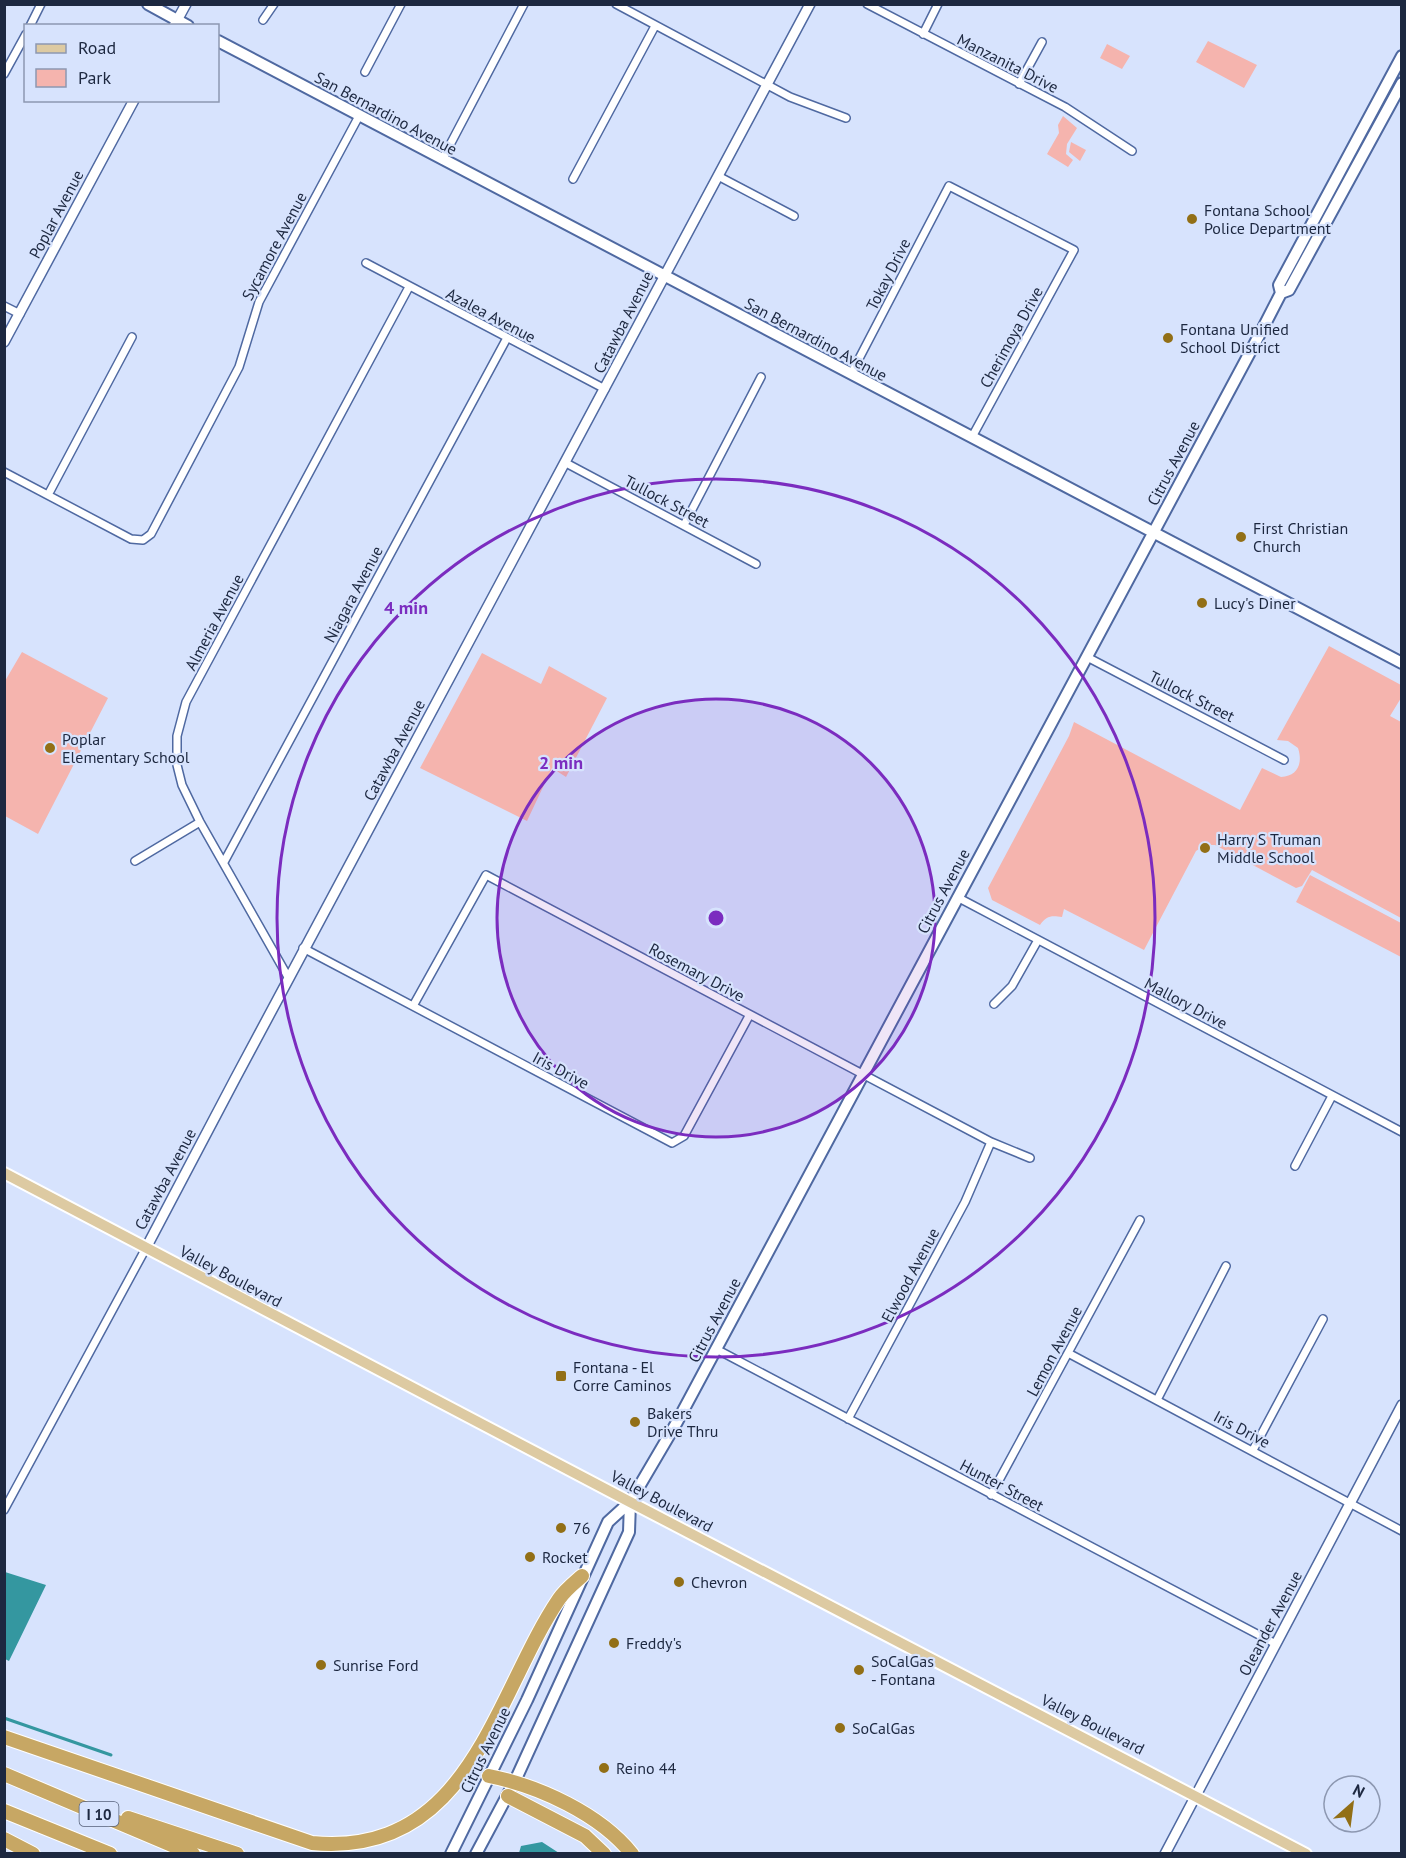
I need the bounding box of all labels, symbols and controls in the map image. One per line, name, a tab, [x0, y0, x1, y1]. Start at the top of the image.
legend	[24, 24, 219, 102]
street label: Manzanita Drive	[954, 29, 1062, 97]
text: Road	[78, 36, 116, 59]
text: Park	[78, 66, 111, 89]
street label: San Bernardino Avenue	[311, 67, 461, 159]
street label: Poplar Avenue	[24, 166, 88, 262]
street label: Sycamore Avenue	[237, 188, 311, 304]
place label: Fontana School Police Department	[1204, 200, 1332, 238]
marker: Fontana School Police Department	[1185, 212, 1199, 226]
street label: Tokay Drive	[861, 235, 915, 313]
street label: Catawba Avenue	[589, 267, 657, 377]
street label: Azalea Avenue	[443, 283, 539, 347]
street label: Cherimoya Drive	[975, 283, 1047, 391]
street label: San Bernardino Avenue	[741, 293, 891, 385]
place label: Fontana Unified School District	[1180, 319, 1289, 357]
marker: Fontana Unified School District	[1161, 331, 1175, 345]
street label: Citrus Avenue	[1142, 417, 1204, 509]
street label: Tullock Street	[621, 470, 713, 532]
place label: First Christian Church	[1253, 518, 1348, 556]
marker: First Christian Church	[1234, 530, 1248, 544]
street label: Niagara Avenue	[319, 542, 387, 646]
street label: Almeria Avenue	[180, 570, 248, 674]
place label: Lucy's Diner	[1214, 593, 1296, 613]
text: 4 min	[384, 596, 428, 619]
marker: Lucy's Diner	[1195, 596, 1209, 610]
street label: Tullock Street	[1146, 666, 1239, 726]
street label: Catawba Avenue	[359, 696, 429, 804]
place label: Poplar Elementary School	[62, 729, 190, 767]
marker: Poplar Elementary School	[43, 741, 57, 755]
text: 2 min	[539, 751, 583, 774]
place label: Harry S Truman Middle School	[1217, 829, 1321, 867]
marker: Harry S Truman Middle School	[1198, 841, 1212, 855]
street label: Citrus Avenue	[912, 845, 974, 937]
centre of rings	[706, 908, 726, 928]
street label: Rosemary Drive	[646, 938, 748, 1006]
street label: Mallory Drive	[1141, 973, 1231, 1033]
street label: Iris Drive	[529, 1047, 593, 1093]
street label: Catawba Avenue	[130, 1125, 200, 1233]
street label: Elwood Avenue	[877, 1224, 943, 1326]
street label: Valley Boulevard	[175, 1240, 286, 1311]
street label: Citrus Avenue	[683, 1274, 745, 1366]
street label: Lemon Avenue	[1022, 1302, 1086, 1400]
place label: Fontana - El Corre Caminos	[573, 1357, 672, 1395]
marker: Fontana - El Corre Caminos	[554, 1369, 568, 1383]
place label: Bakers Drive Thru	[647, 1403, 718, 1441]
street label: Iris Drive	[1210, 1406, 1274, 1452]
marker: Bakers Drive Thru	[628, 1415, 642, 1429]
street label: Hunter Street	[957, 1455, 1048, 1516]
street label: Valley Boulevard	[606, 1465, 717, 1536]
place label: 76	[573, 1518, 590, 1538]
marker: 76	[554, 1521, 568, 1535]
place label: Rocket	[542, 1547, 588, 1567]
marker: Rocket	[523, 1550, 537, 1564]
street label: Oleander Avenue	[1234, 1567, 1306, 1679]
place label: Chevron	[691, 1572, 747, 1592]
marker: Chevron	[672, 1575, 686, 1589]
place label: Freddy's	[626, 1633, 682, 1653]
marker: Freddy's	[607, 1636, 621, 1650]
place label: SoCalGas - Fontana	[871, 1651, 935, 1689]
place label: Sunrise Ford	[333, 1655, 419, 1675]
marker: Sunrise Ford	[314, 1658, 328, 1672]
marker: SoCalGas - Fontana	[852, 1663, 866, 1677]
street label: Valley Boulevard	[1037, 1689, 1148, 1759]
street label: Citrus Avenue	[456, 1704, 514, 1796]
place label: SoCalGas	[852, 1718, 915, 1738]
marker: SoCalGas	[833, 1721, 847, 1735]
place label: Reino 44	[616, 1758, 676, 1778]
marker: Reino 44	[597, 1761, 611, 1775]
north arrow	[1322, 1774, 1382, 1834]
text: N	[1350, 1779, 1368, 1802]
road number: I 10	[80, 1802, 118, 1826]

